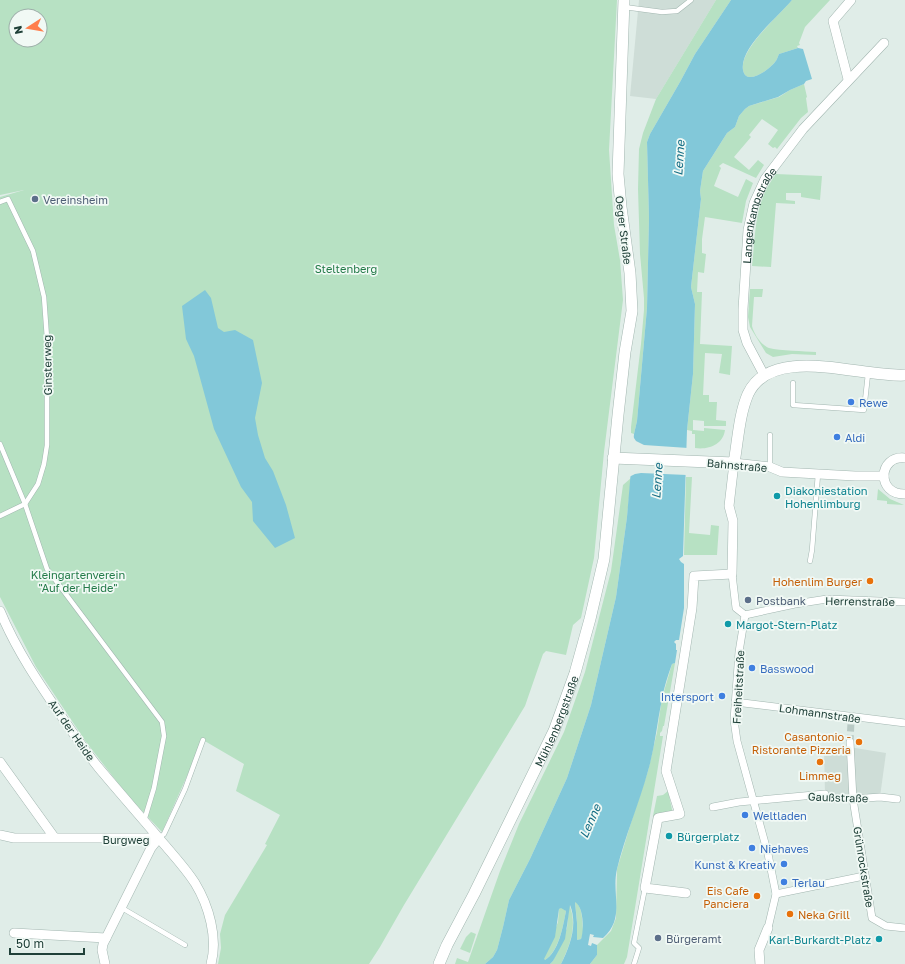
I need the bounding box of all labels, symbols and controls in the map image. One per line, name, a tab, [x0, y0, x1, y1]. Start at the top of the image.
north arrow	[8, 8, 48, 48]
text: N	[11, 25, 25, 36]
water label: Lenne	[670, 139, 688, 176]
street label: Langenkampstraße	[739, 164, 778, 264]
place label: Vereinsheim	[43, 193, 108, 206]
marker: Vereinsheim	[30, 194, 40, 204]
street label: Oeger Straße	[613, 195, 635, 265]
park label: Steltenberg	[315, 262, 377, 275]
street label: Ginsterweg	[40, 335, 54, 395]
place label: Rewe	[859, 396, 888, 409]
marker: Rewe	[846, 397, 856, 407]
place label: Aldi	[845, 431, 865, 444]
marker: Aldi	[832, 432, 842, 442]
street label: Bahnstraße	[706, 456, 768, 474]
water label: Lenne	[648, 462, 666, 499]
place label: Diakoniestation Hohenlimburg	[785, 484, 868, 510]
marker: Diakoniestation Hohenlimburg	[772, 491, 782, 501]
park label: Kleingartenverein "Auf der Heide"	[31, 568, 125, 594]
place label: Hohenlim Burger	[773, 575, 863, 588]
marker: Hohenlim Burger	[865, 576, 875, 586]
place label: Postbank	[756, 594, 806, 607]
street label: Herrenstraße	[825, 594, 895, 608]
marker: Postbank	[743, 595, 753, 605]
place label: Margot-Stern-Platz	[736, 618, 838, 631]
marker: Margot-Stern-Platz	[723, 619, 733, 629]
street label: Freiheitstraße	[730, 650, 746, 724]
place label: Basswood	[760, 662, 814, 675]
marker: Basswood	[747, 663, 757, 673]
street label: Mühlenbergstraße	[531, 674, 580, 768]
place label: Intersport	[661, 690, 714, 703]
marker: Intersport	[717, 691, 727, 701]
street label: Auf der Heide	[46, 697, 98, 763]
street label: Lohmannstraße	[778, 701, 862, 725]
place label: Casantonio - Ristorante Pizzeria	[752, 730, 851, 756]
marker: Casantonio - Ristorante Pizzeria	[854, 737, 864, 747]
marker: Limmeg	[815, 757, 825, 767]
place label: Limmeg	[799, 769, 841, 782]
street label: Gaußstraße	[808, 789, 868, 805]
water label: Lenne	[576, 801, 604, 840]
place label: Weltladen	[753, 809, 807, 822]
marker: Weltladen	[740, 810, 750, 820]
street label: Grünrockstraße	[851, 826, 877, 908]
place label: Bürgerplatz	[677, 830, 740, 843]
marker: Bürgerplatz	[664, 831, 674, 841]
street label: Burgweg	[103, 833, 149, 846]
place label: Niehaves	[760, 842, 809, 855]
marker: Niehaves	[747, 843, 757, 853]
place label: Kunst & Kreativ	[694, 858, 776, 871]
marker: Kunst & Kreativ	[779, 859, 789, 869]
place label: Terlau	[792, 876, 825, 889]
marker: Terlau	[779, 877, 789, 887]
place label: Eis Cafe Panciera	[703, 884, 749, 910]
marker: Eis Cafe Panciera	[752, 891, 762, 901]
place label: Neka Grill	[798, 908, 850, 921]
marker: Neka Grill	[785, 909, 795, 919]
scale bar	[10, 930, 84, 956]
place label: Bürgeramt	[666, 932, 722, 945]
marker: Bürgeramt	[653, 933, 663, 943]
place label: Karl-Burkardt-Platz	[769, 933, 871, 946]
marker: Karl-Burkardt-Platz	[874, 934, 884, 944]
text: 50 m	[16, 936, 44, 951]

